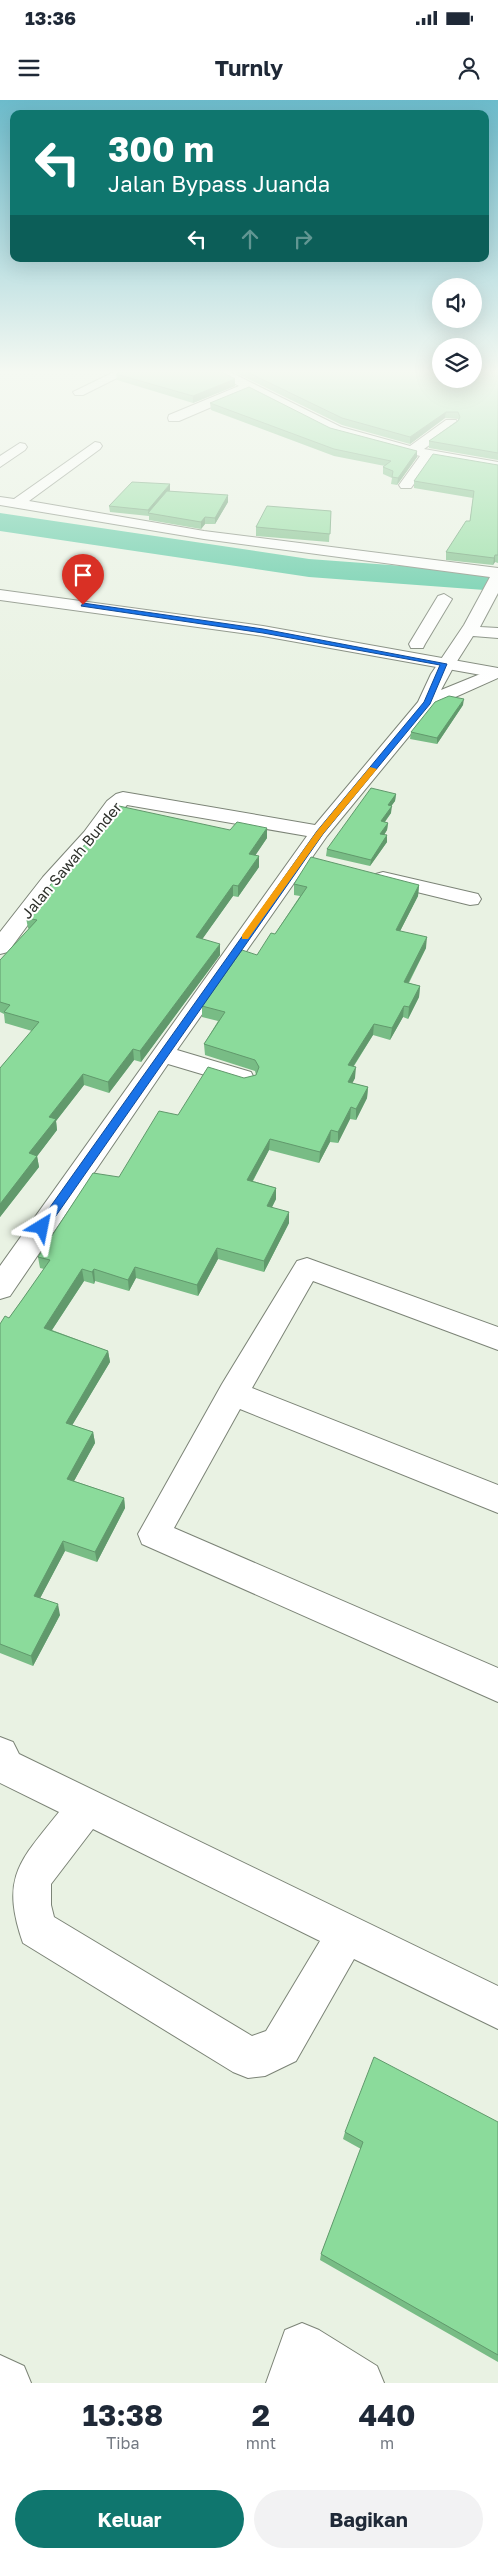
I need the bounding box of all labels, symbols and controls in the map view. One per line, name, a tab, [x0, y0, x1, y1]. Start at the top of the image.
text: 13:36	[25, 6, 76, 29]
icon: menu	[15, 54, 43, 82]
text: Turnly	[215, 54, 283, 81]
icon: person	[455, 54, 483, 82]
text: 300 m	[108, 128, 214, 170]
icon: left	[25, 130, 90, 195]
text: Jalan Bypass Juanda	[108, 170, 330, 197]
icon: left	[183, 225, 211, 253]
icon: ahead	[236, 225, 264, 253]
icon: right	[289, 225, 317, 253]
map controls	[432, 278, 482, 388]
button: sound	[432, 278, 482, 328]
button: layers	[432, 338, 482, 388]
pin	[62, 554, 104, 605]
icon: arrive	[69, 561, 97, 589]
street label: Jalan Sawah Bunder	[17, 798, 125, 922]
position arrow	[15, 1200, 67, 1252]
text: 13:38	[82, 2397, 163, 2433]
text: 2	[252, 2397, 270, 2433]
text: 440	[359, 2397, 416, 2433]
text: Tiba	[106, 2433, 139, 2453]
text: mnt	[246, 2433, 276, 2453]
text: m	[380, 2433, 394, 2453]
button: Keluar	[15, 2490, 244, 2548]
button: Bagikan	[254, 2490, 483, 2548]

